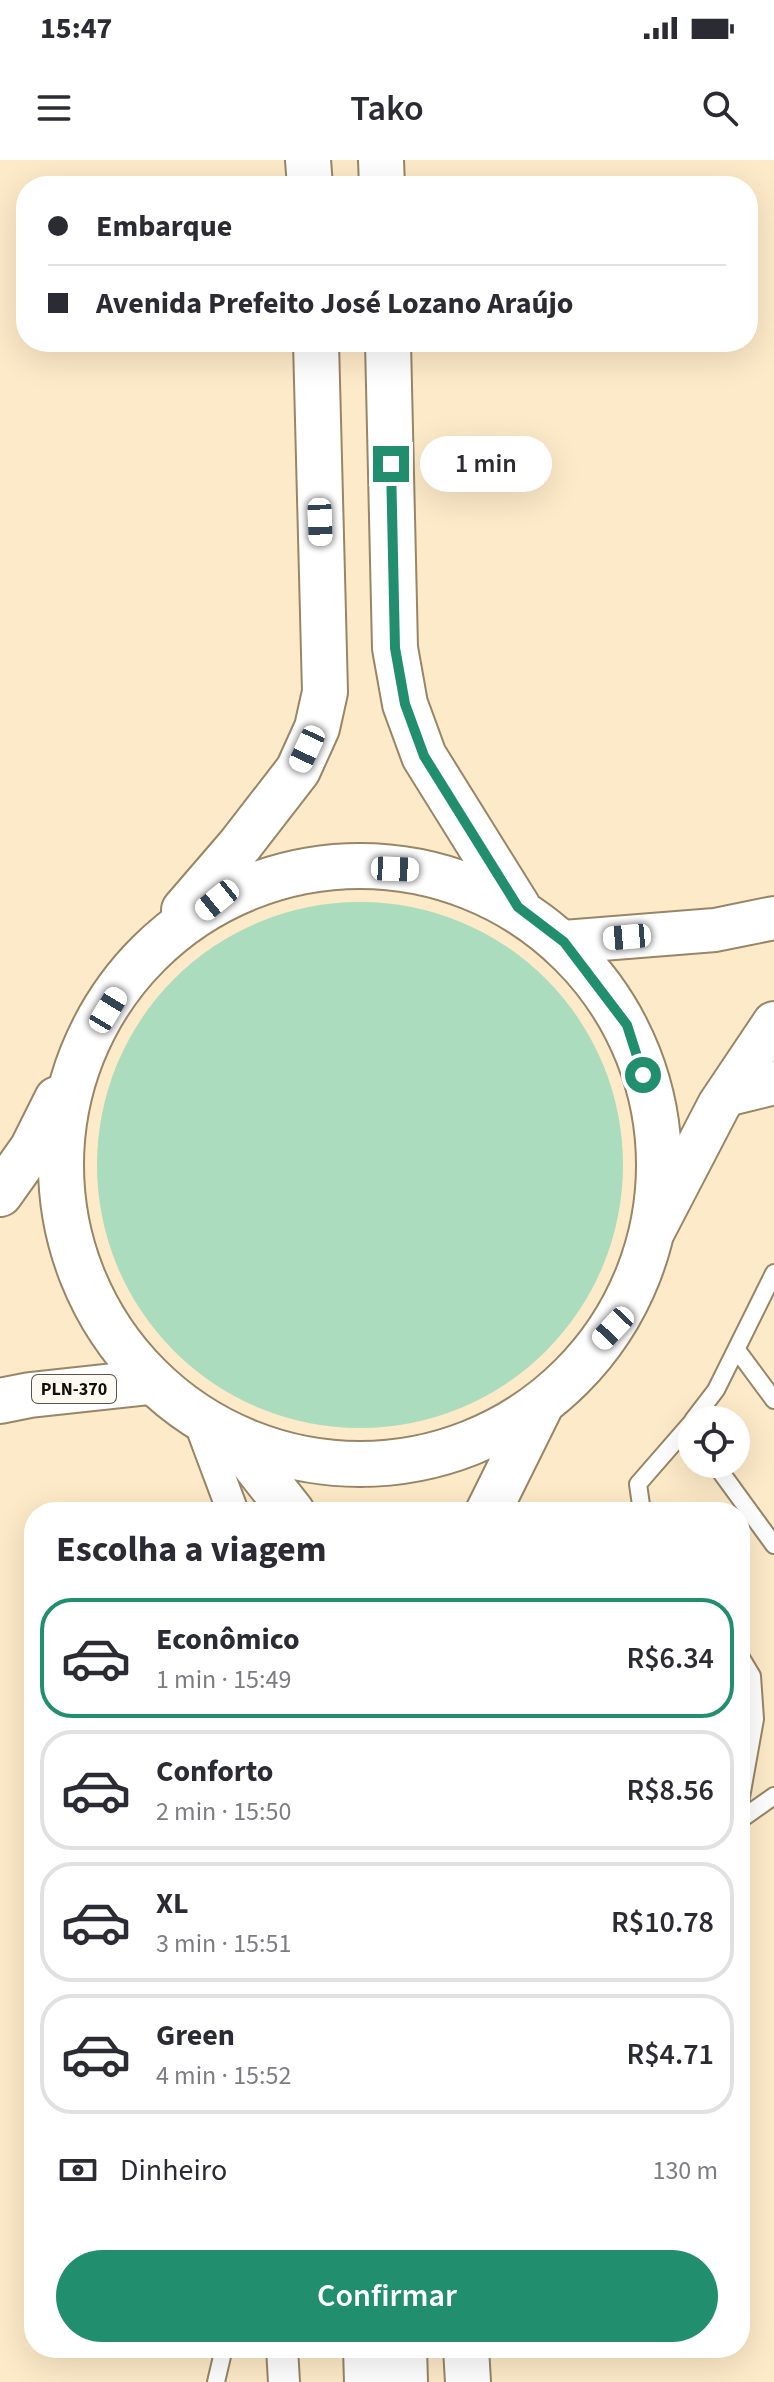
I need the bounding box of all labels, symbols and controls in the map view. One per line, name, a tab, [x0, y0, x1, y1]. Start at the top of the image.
text: 15:47	[40, 7, 112, 50]
text: Tako	[350, 83, 424, 134]
icon: menu	[32, 86, 76, 130]
icon: search	[698, 86, 742, 130]
text: Embarque	[96, 205, 232, 248]
text: Avenida Prefeito José Lozano Araújo	[96, 282, 573, 325]
callout: 1 min	[419, 436, 551, 492]
text: 1 min	[455, 445, 517, 482]
route end	[373, 446, 409, 482]
car	[307, 498, 333, 546]
car	[286, 722, 328, 776]
car	[371, 856, 419, 882]
car	[191, 876, 243, 924]
car	[602, 923, 652, 951]
car	[85, 983, 131, 1037]
route start	[625, 1057, 661, 1093]
car	[588, 1302, 638, 1354]
road number: PLN-370	[32, 1375, 116, 1403]
map controls	[678, 1406, 750, 1478]
button: locate	[678, 1406, 750, 1478]
text: Escolha a viagem	[56, 1524, 327, 1575]
text: Econômico	[156, 1618, 300, 1661]
icon: car	[60, 1622, 132, 1694]
text: R$6.34	[626, 1637, 714, 1680]
text: 1 min · 15:49	[156, 1661, 291, 1698]
text: Conforto	[156, 1750, 273, 1793]
icon: car	[60, 1754, 132, 1826]
text: R$8.56	[626, 1769, 714, 1812]
text: 2 min · 15:50	[156, 1793, 291, 1830]
text: XL	[156, 1882, 189, 1925]
icon: car	[60, 1886, 132, 1958]
text: R$10.78	[611, 1901, 714, 1944]
text: 3 min · 15:51	[156, 1925, 291, 1962]
text: Green	[156, 2014, 235, 2057]
icon: car	[60, 2018, 132, 2090]
text: R$4.71	[626, 2033, 714, 2076]
text: 4 min · 15:52	[156, 2057, 291, 2094]
icon: cash	[56, 2148, 100, 2192]
text: Dinheiro	[120, 2149, 227, 2192]
text: 130 m	[652, 2152, 718, 2189]
button: Confirmar	[56, 2250, 718, 2342]

